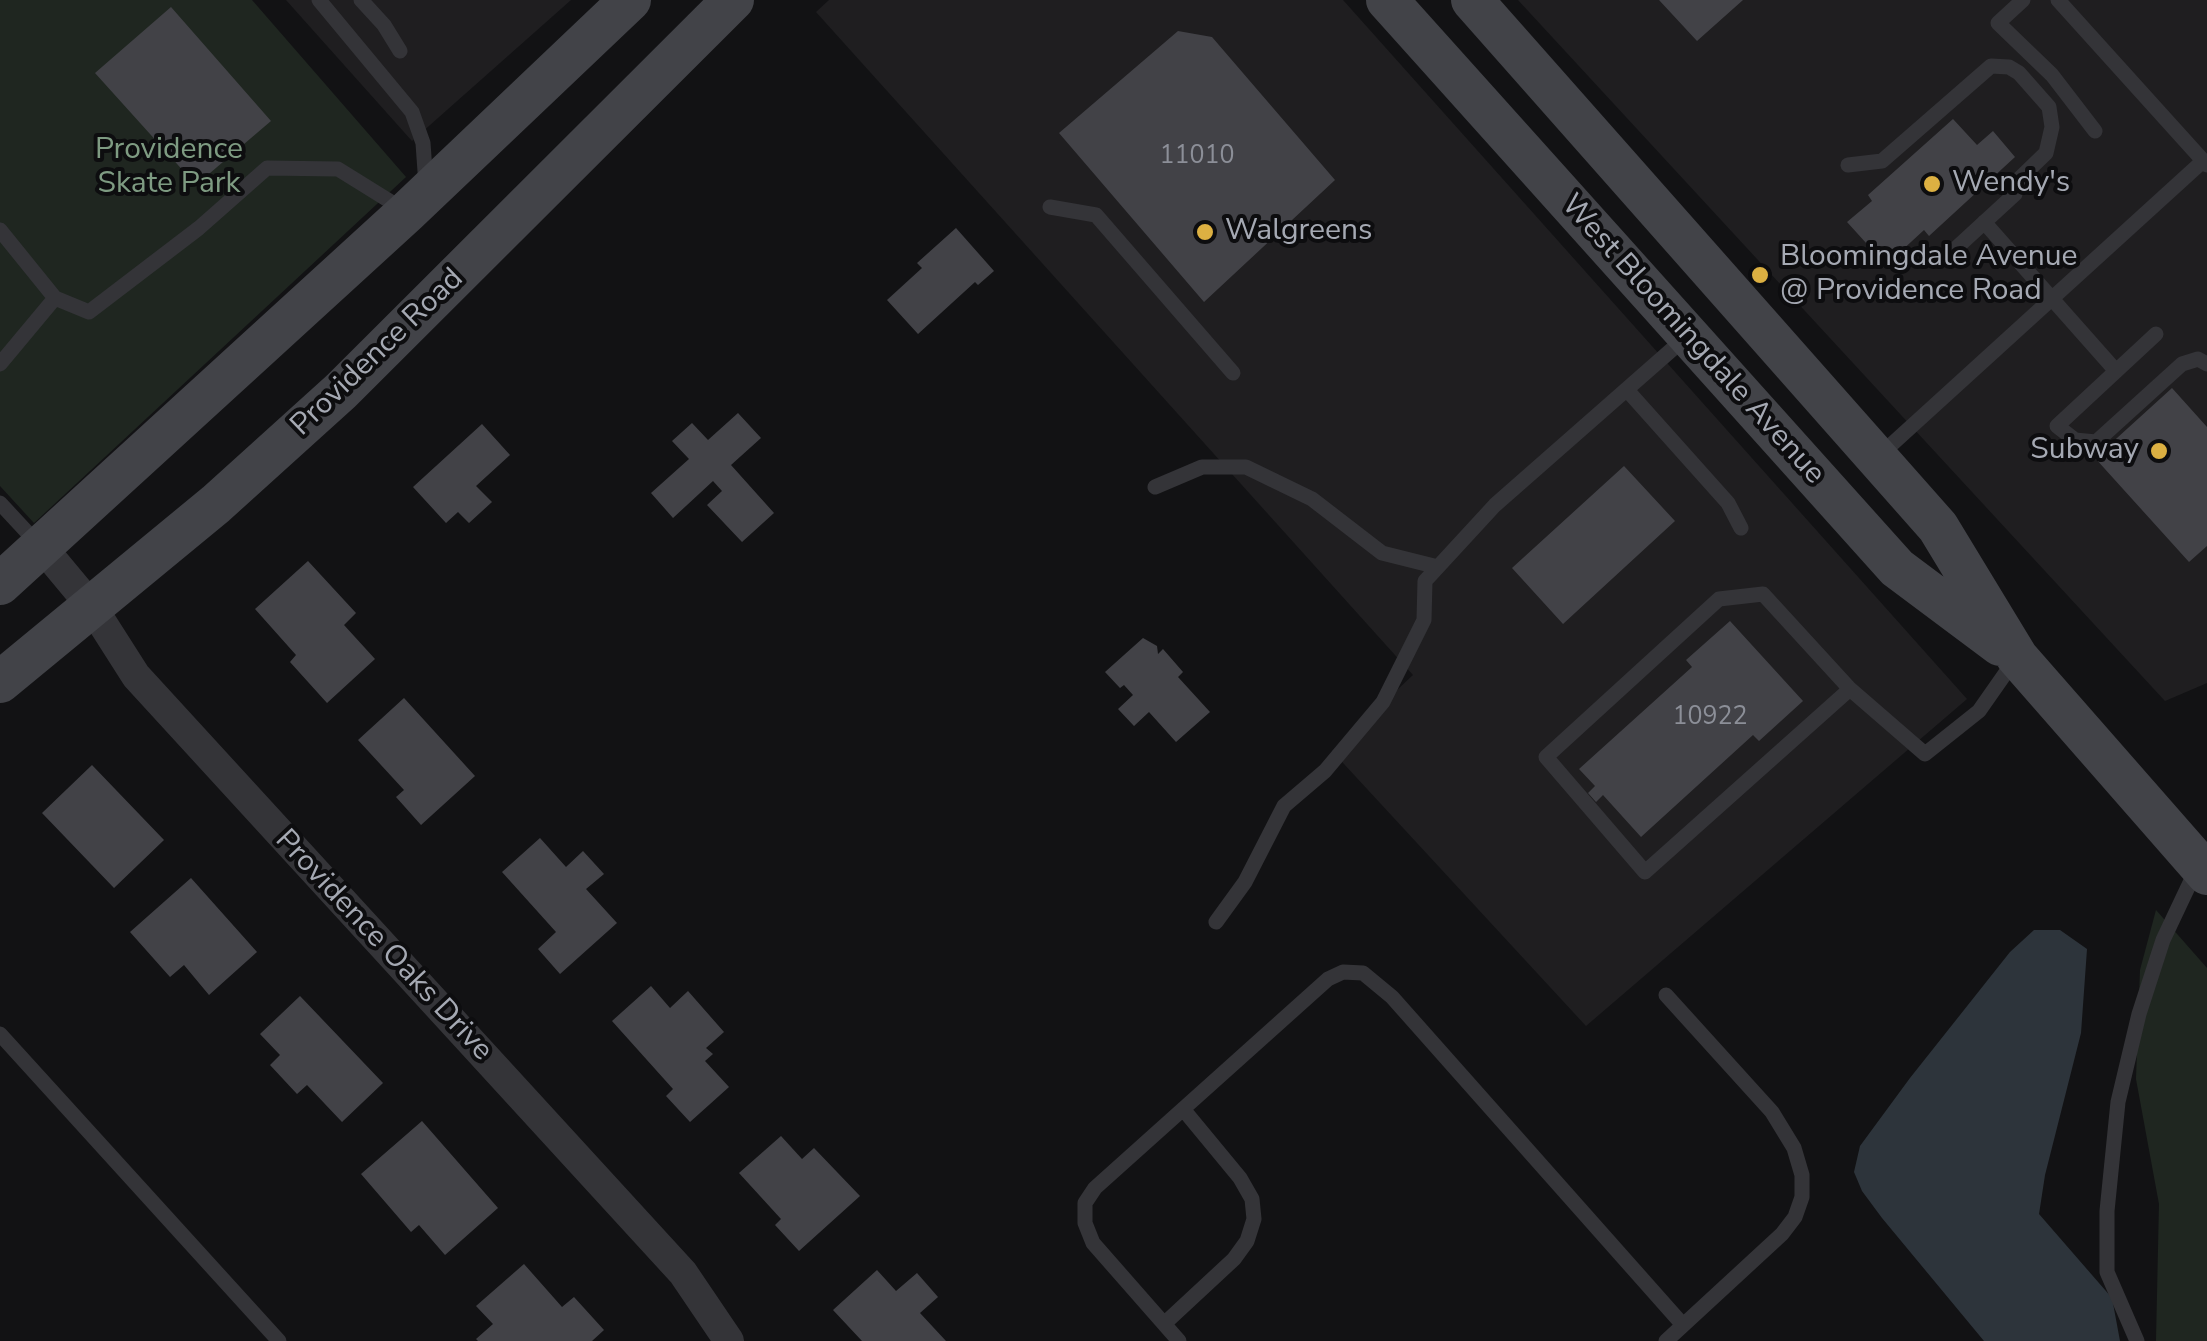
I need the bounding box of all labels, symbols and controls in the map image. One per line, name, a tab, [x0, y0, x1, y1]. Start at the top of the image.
park label: Providence Skate Park	[95, 133, 243, 204]
house number: 11010	[1160, 142, 1234, 172]
place label: Wendy's	[1952, 166, 2070, 202]
marker: Wendy's	[1921, 173, 1943, 195]
street label: West Bloomingdale Avenue	[1552, 188, 1832, 492]
place label: Walgreens	[1225, 214, 1372, 250]
marker: Walgreens	[1194, 221, 1216, 243]
place label: Bloomingdale Avenue @ Providence Road	[1780, 240, 2078, 310]
street label: Providence Road	[284, 262, 472, 444]
marker: Bloomingdale Avenue @ Providence Road	[1749, 264, 1771, 286]
place label: Subway	[2030, 433, 2139, 469]
marker: Subway	[2148, 440, 2170, 462]
house number: 10922	[1673, 703, 1747, 733]
street label: Providence Oaks Drive	[267, 823, 499, 1069]

